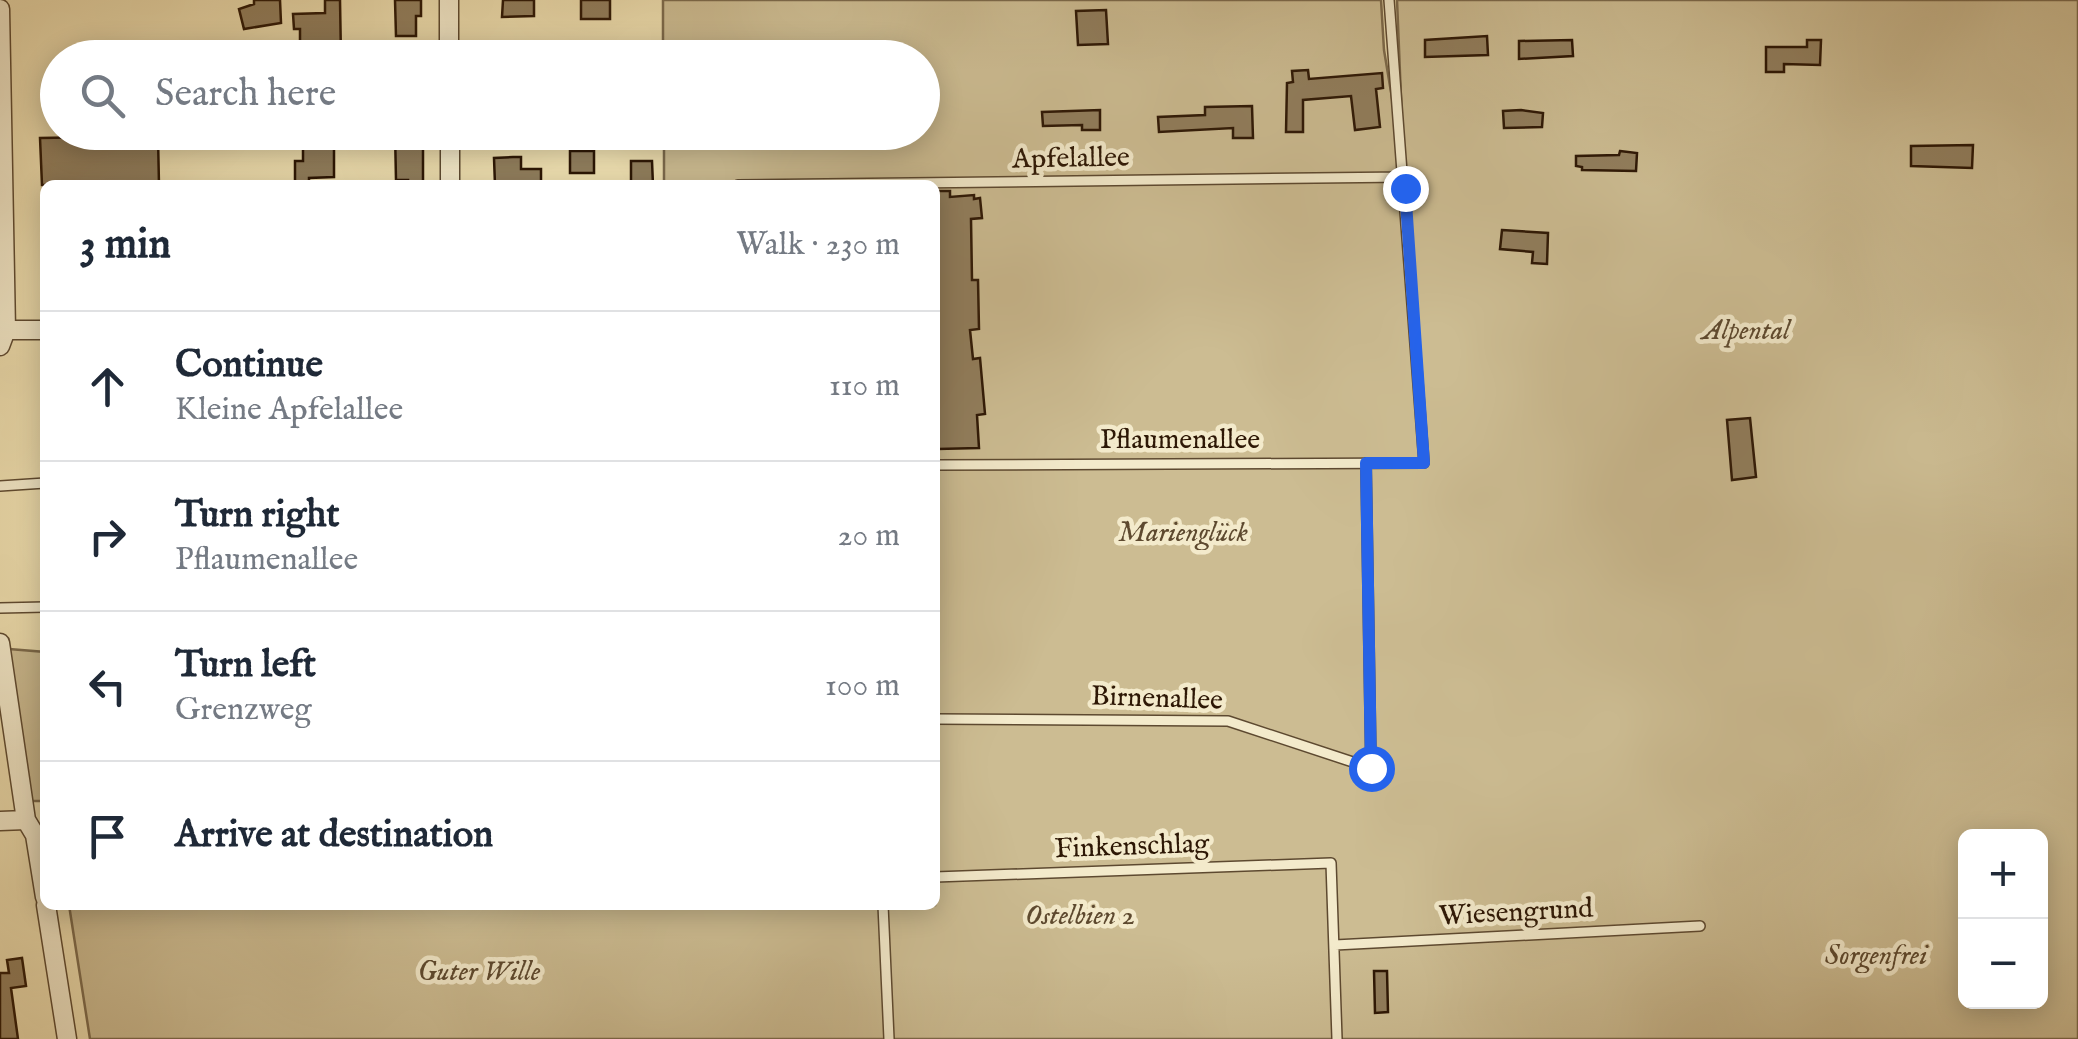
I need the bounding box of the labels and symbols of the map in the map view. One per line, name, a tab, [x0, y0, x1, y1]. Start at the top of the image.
street label: Apfelallee	[1011, 140, 1130, 178]
route end	[1383, 166, 1429, 212]
park label: Alpental	[1699, 314, 1792, 349]
street label: Pflaumenallee	[1100, 423, 1260, 458]
park label: Marienglück	[1118, 516, 1248, 551]
street label: Birnenallee	[1090, 679, 1224, 719]
route start	[1349, 746, 1395, 792]
street label: Finkenschlag	[1054, 827, 1211, 867]
street label: Wiesengrund	[1438, 891, 1594, 935]
park label: Ostelbien 2	[1025, 899, 1135, 934]
park label: Sorgenfrei	[1825, 939, 1929, 974]
park label: Guter Wille	[418, 955, 541, 990]

